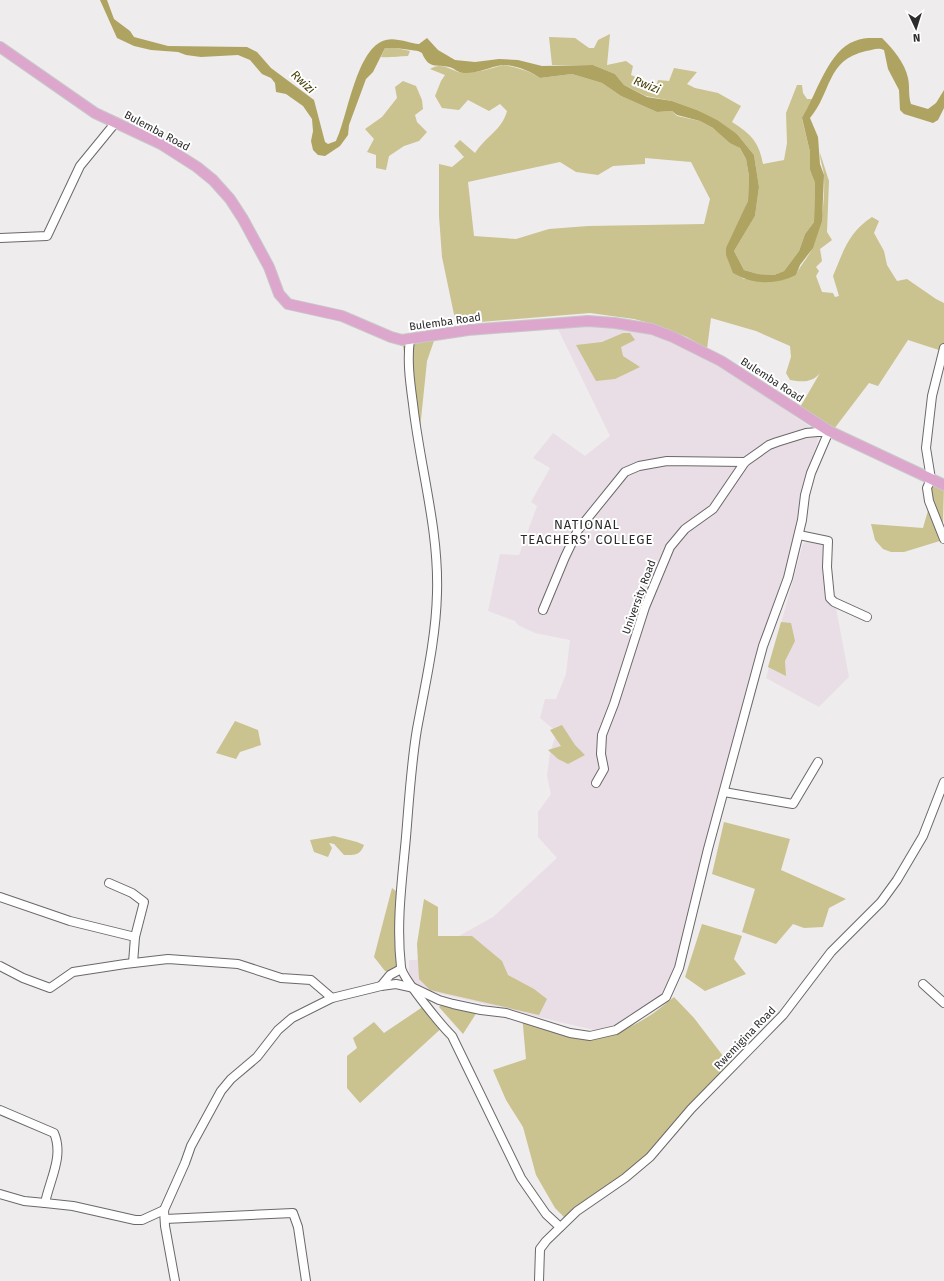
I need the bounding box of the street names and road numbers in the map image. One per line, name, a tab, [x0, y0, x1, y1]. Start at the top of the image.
street label: Bulemba Road	[122, 108, 192, 154]
street label: Bulemba Road	[408, 311, 482, 333]
street label: Bulemba Road	[738, 355, 806, 405]
street label: University Road	[620, 558, 658, 636]
street label: Rwemigina Road	[712, 1004, 778, 1072]

